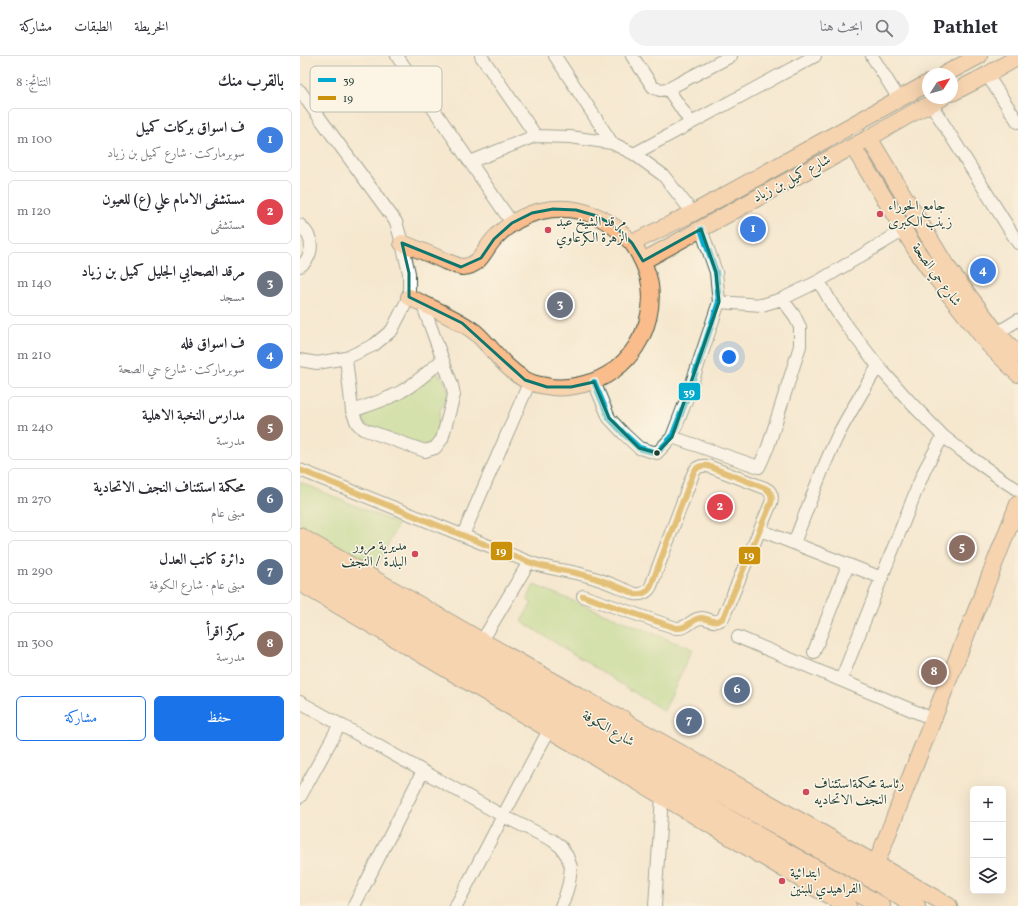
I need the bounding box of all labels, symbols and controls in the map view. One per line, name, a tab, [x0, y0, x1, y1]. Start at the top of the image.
search box	[629, 10, 909, 46]
text: Pathlet	[933, 15, 998, 41]
text: ابحث هنا	[820, 17, 863, 38]
icon: search	[873, 17, 895, 39]
text: مشاركة	[20, 18, 52, 37]
text: الطبقات	[74, 18, 112, 37]
text: الخريطة	[134, 18, 168, 37]
legend	[310, 66, 442, 112]
north arrow	[922, 68, 958, 104]
text: بالقرب منك	[218, 70, 284, 93]
text: النتائج: 8	[16, 74, 51, 92]
text: 39	[343, 74, 354, 89]
text: 19	[343, 92, 353, 107]
text: ف اسواق بركات كميل	[136, 118, 245, 139]
text: 100 m	[17, 131, 52, 149]
text: 1	[267, 131, 273, 149]
text: سوبرماركت · شارع كميل بن زياد	[107, 145, 245, 163]
street label: شارع كميل بن زياد	[750, 150, 835, 208]
text: مستشفى الامام علي (ع) للعيون	[102, 190, 245, 211]
place label: جامع الحوراء زينب الكبرى	[888, 197, 952, 232]
text: 120 m	[17, 203, 51, 221]
text: 2	[267, 203, 273, 221]
marker: جامع الحوراء زينب الكبرى	[875, 209, 885, 219]
place label: مرقد الشيخ عبد الزهرة الكرعاوي	[556, 213, 628, 249]
pin: 1	[740, 214, 766, 244]
text: مستشفى	[210, 217, 245, 235]
marker: مرقد الشيخ عبد الزهرة الكرعاوي	[543, 225, 553, 235]
street label: شارع حي الصحة	[906, 240, 965, 311]
pin: 4	[970, 256, 996, 286]
text: مرقد الصحابي الجليل كميل بن زياد	[81, 262, 245, 283]
text: 140 m	[17, 275, 51, 293]
text: 3	[267, 275, 273, 293]
text: مسجد	[219, 289, 245, 307]
pin: 3	[547, 290, 573, 320]
text: ف اسواق فله	[180, 334, 245, 355]
text: 210 m	[17, 347, 51, 365]
text: 4	[266, 347, 274, 365]
your location	[719, 347, 739, 367]
text: سوبرماركت · شارع حي الصحة	[118, 361, 245, 379]
line badge: 39	[678, 382, 701, 401]
text: 39	[683, 386, 695, 401]
text: مدارس النخبة الاهلية	[142, 406, 245, 427]
text: 240 m	[17, 419, 53, 437]
text: 5	[267, 419, 273, 437]
text: مدرسة	[216, 433, 245, 451]
unlabelled marker	[652, 448, 662, 458]
text: محكمة استئناف النجف الاتحادية	[94, 478, 245, 499]
text: 270 m	[17, 491, 51, 509]
text: 6	[266, 491, 274, 509]
pin: 2	[707, 492, 733, 522]
text: مبنى عام	[211, 505, 245, 523]
pin: 5	[949, 533, 975, 563]
place label: مديرية مرور البلدة / النجف	[341, 537, 407, 572]
line badge: 19	[490, 541, 513, 561]
text: 19	[496, 545, 506, 560]
line badge: 19	[738, 546, 761, 565]
marker: مديرية مرور البلدة / النجف	[410, 549, 420, 559]
text: 19	[744, 549, 754, 564]
text: دائرة كاتب العدل	[159, 550, 245, 571]
text: 290 m	[17, 563, 53, 581]
text: 7	[267, 563, 273, 581]
text: مبنى عام · شارع الكوفة	[149, 577, 245, 595]
text: مركز اقرأ	[207, 622, 245, 643]
text: 300 m	[17, 635, 53, 653]
text: 8	[266, 635, 274, 653]
text: مدرسة	[216, 649, 245, 667]
pin: 8	[921, 657, 947, 687]
pin: 6	[724, 675, 750, 705]
button: مشاركة	[16, 696, 146, 741]
button: حفظ	[154, 696, 284, 741]
street label: شارع الكوفة	[578, 706, 638, 753]
pin: 7	[676, 706, 702, 736]
place label: رئاسة محكمةاستئناف النجف الاتحاديه	[814, 775, 904, 810]
map controls	[970, 786, 1006, 894]
button: +	[970, 786, 1006, 822]
marker: رئاسة محكمةاستئناف النجف الاتحاديه	[801, 787, 811, 797]
button: −	[970, 822, 1006, 858]
button: layers	[970, 858, 1006, 894]
place label: ابتدائية الفراهيدي للبنين	[790, 864, 861, 900]
marker: ابتدائية الفراهيدي للبنين	[777, 876, 787, 886]

